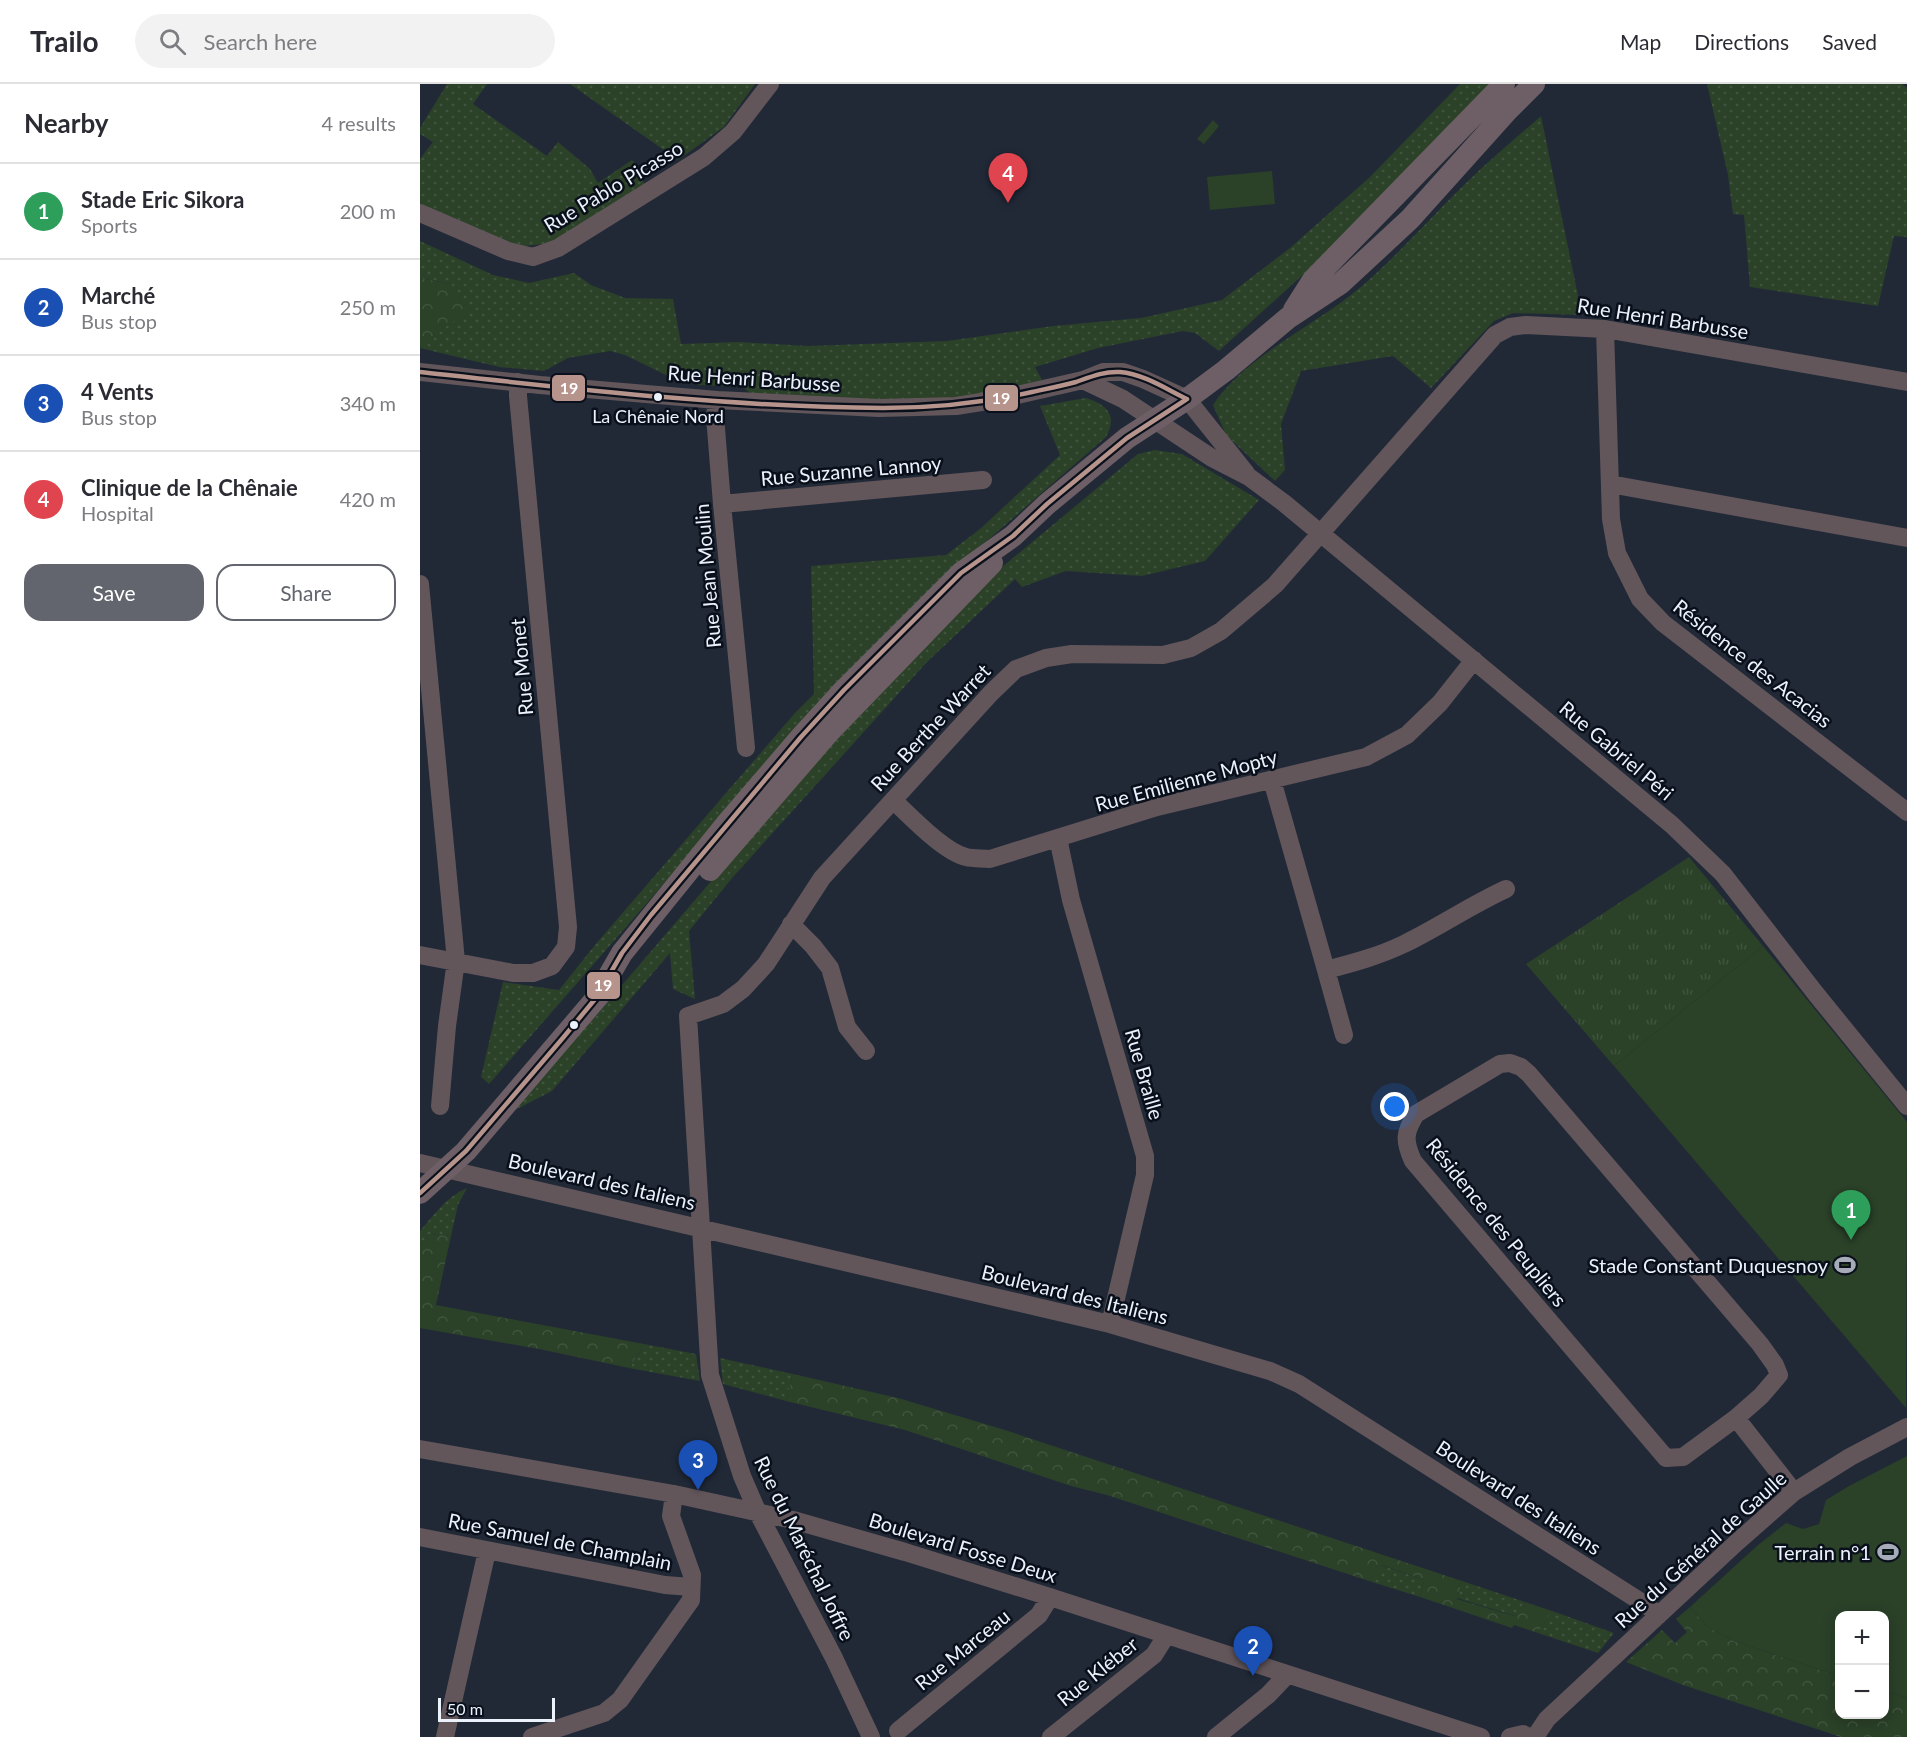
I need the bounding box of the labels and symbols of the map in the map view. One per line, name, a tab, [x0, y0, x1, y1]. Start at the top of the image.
street label: Rue Pablo Picasso	[539, 135, 687, 237]
pin: 4	[988, 154, 1028, 203]
street label: Rue Henri Barbusse	[1576, 293, 1750, 343]
street label: Rue Henri Barbusse	[667, 360, 841, 396]
line badge: 19	[551, 374, 586, 402]
text: 19	[560, 378, 578, 397]
line badge: 19	[984, 384, 1019, 412]
text: 19	[992, 388, 1010, 407]
marker: La Chênaie Nord	[652, 391, 664, 403]
place label: La Chênaie Nord	[592, 405, 724, 427]
street label: Rue Suzanne Lannoy	[760, 450, 943, 490]
street label: Rue Jean Moulin	[689, 503, 725, 649]
street label: Résidence des Acacias	[1669, 594, 1837, 732]
street label: Rue Monet	[505, 617, 537, 717]
street label: Rue Berthe Warret	[865, 659, 995, 795]
street label: Rue Gabriel Péri	[1555, 695, 1679, 805]
street label: Rue Emilienne Mopty	[1092, 744, 1280, 816]
line badge: 19	[586, 971, 621, 1000]
text: 19	[594, 975, 612, 994]
unlabelled marker	[568, 1019, 580, 1031]
street label: Rue Braille	[1121, 1026, 1169, 1122]
your location	[1380, 1092, 1409, 1121]
street label: Résidence des Peupliers	[1422, 1133, 1572, 1311]
street label: Boulevard des Italiens	[506, 1148, 698, 1214]
pin: 1	[1832, 1190, 1870, 1240]
place label: Stade Constant Duquesnoy	[1589, 1253, 1829, 1277]
sports icon: Stade Constant Duquesnoy	[1833, 1253, 1857, 1277]
street label: Boulevard des Italiens	[979, 1259, 1171, 1329]
street label: Boulevard des Italiens	[1432, 1435, 1606, 1559]
pin: 3	[678, 1440, 718, 1490]
street label: Rue du Maréchal Joffre	[750, 1452, 860, 1644]
street label: Rue du Général de Gaulle	[1609, 1466, 1791, 1632]
street label: Boulevard Fosse Deux	[866, 1507, 1060, 1587]
street label: Rue Samuel de Champlain	[446, 1508, 674, 1574]
place label: Terrain n°1	[1775, 1540, 1871, 1564]
sports icon: Terrain n°1	[1876, 1540, 1900, 1564]
street label: Rue Marceau	[910, 1603, 1014, 1695]
pin: 2	[1234, 1626, 1272, 1676]
street label: Rue Kléber	[1052, 1631, 1143, 1711]
scale bar	[438, 1695, 555, 1722]

